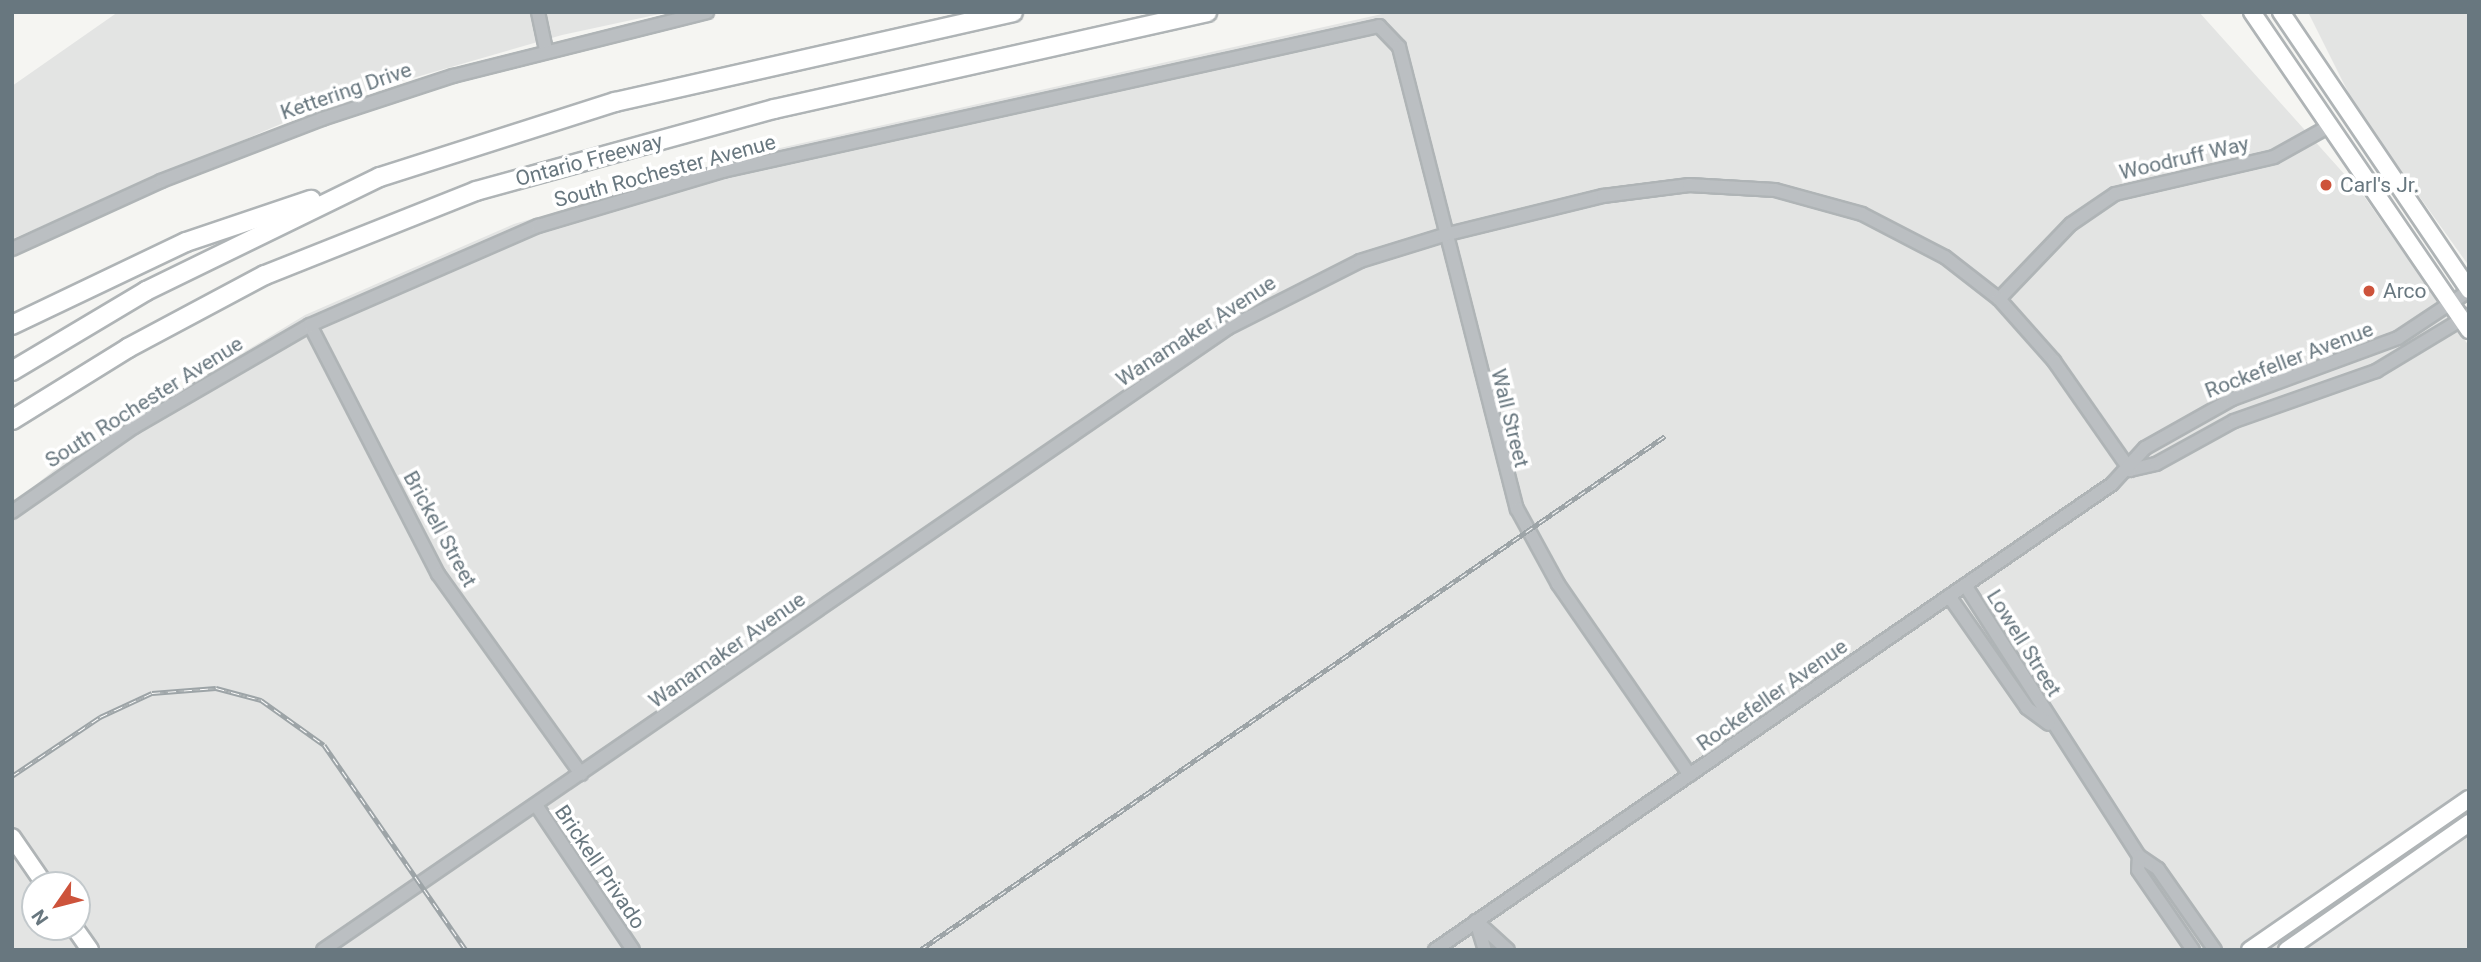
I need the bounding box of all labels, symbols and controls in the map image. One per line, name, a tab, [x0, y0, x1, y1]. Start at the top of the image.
street label: Kettering Drive	[277, 57, 415, 125]
street label: Ontario Freeway	[513, 128, 665, 192]
street label: South Rochester Avenue	[552, 129, 778, 213]
street label: Woodruff Way	[2117, 131, 2251, 185]
place label: Carl's Jr.	[2340, 172, 2419, 198]
marker: Carl's Jr.	[2318, 177, 2334, 193]
street label: Wanamaker Avenue	[1111, 270, 1281, 392]
place label: Arco	[2383, 278, 2427, 304]
marker: Arco	[2361, 283, 2377, 299]
street label: Rockefeller Avenue	[2201, 316, 2377, 404]
street label: South Rochester Avenue	[41, 331, 247, 473]
street label: Wall Street	[1486, 366, 1534, 470]
street label: Brickell Street	[398, 467, 482, 591]
street label: Lowell Street	[1981, 585, 2067, 701]
street label: Wanamaker Avenue	[644, 587, 810, 713]
street label: Rockefeller Avenue	[1692, 634, 1852, 756]
street label: Brickell Privado	[549, 800, 651, 934]
north arrow	[21, 871, 91, 941]
text: N	[27, 905, 53, 929]

